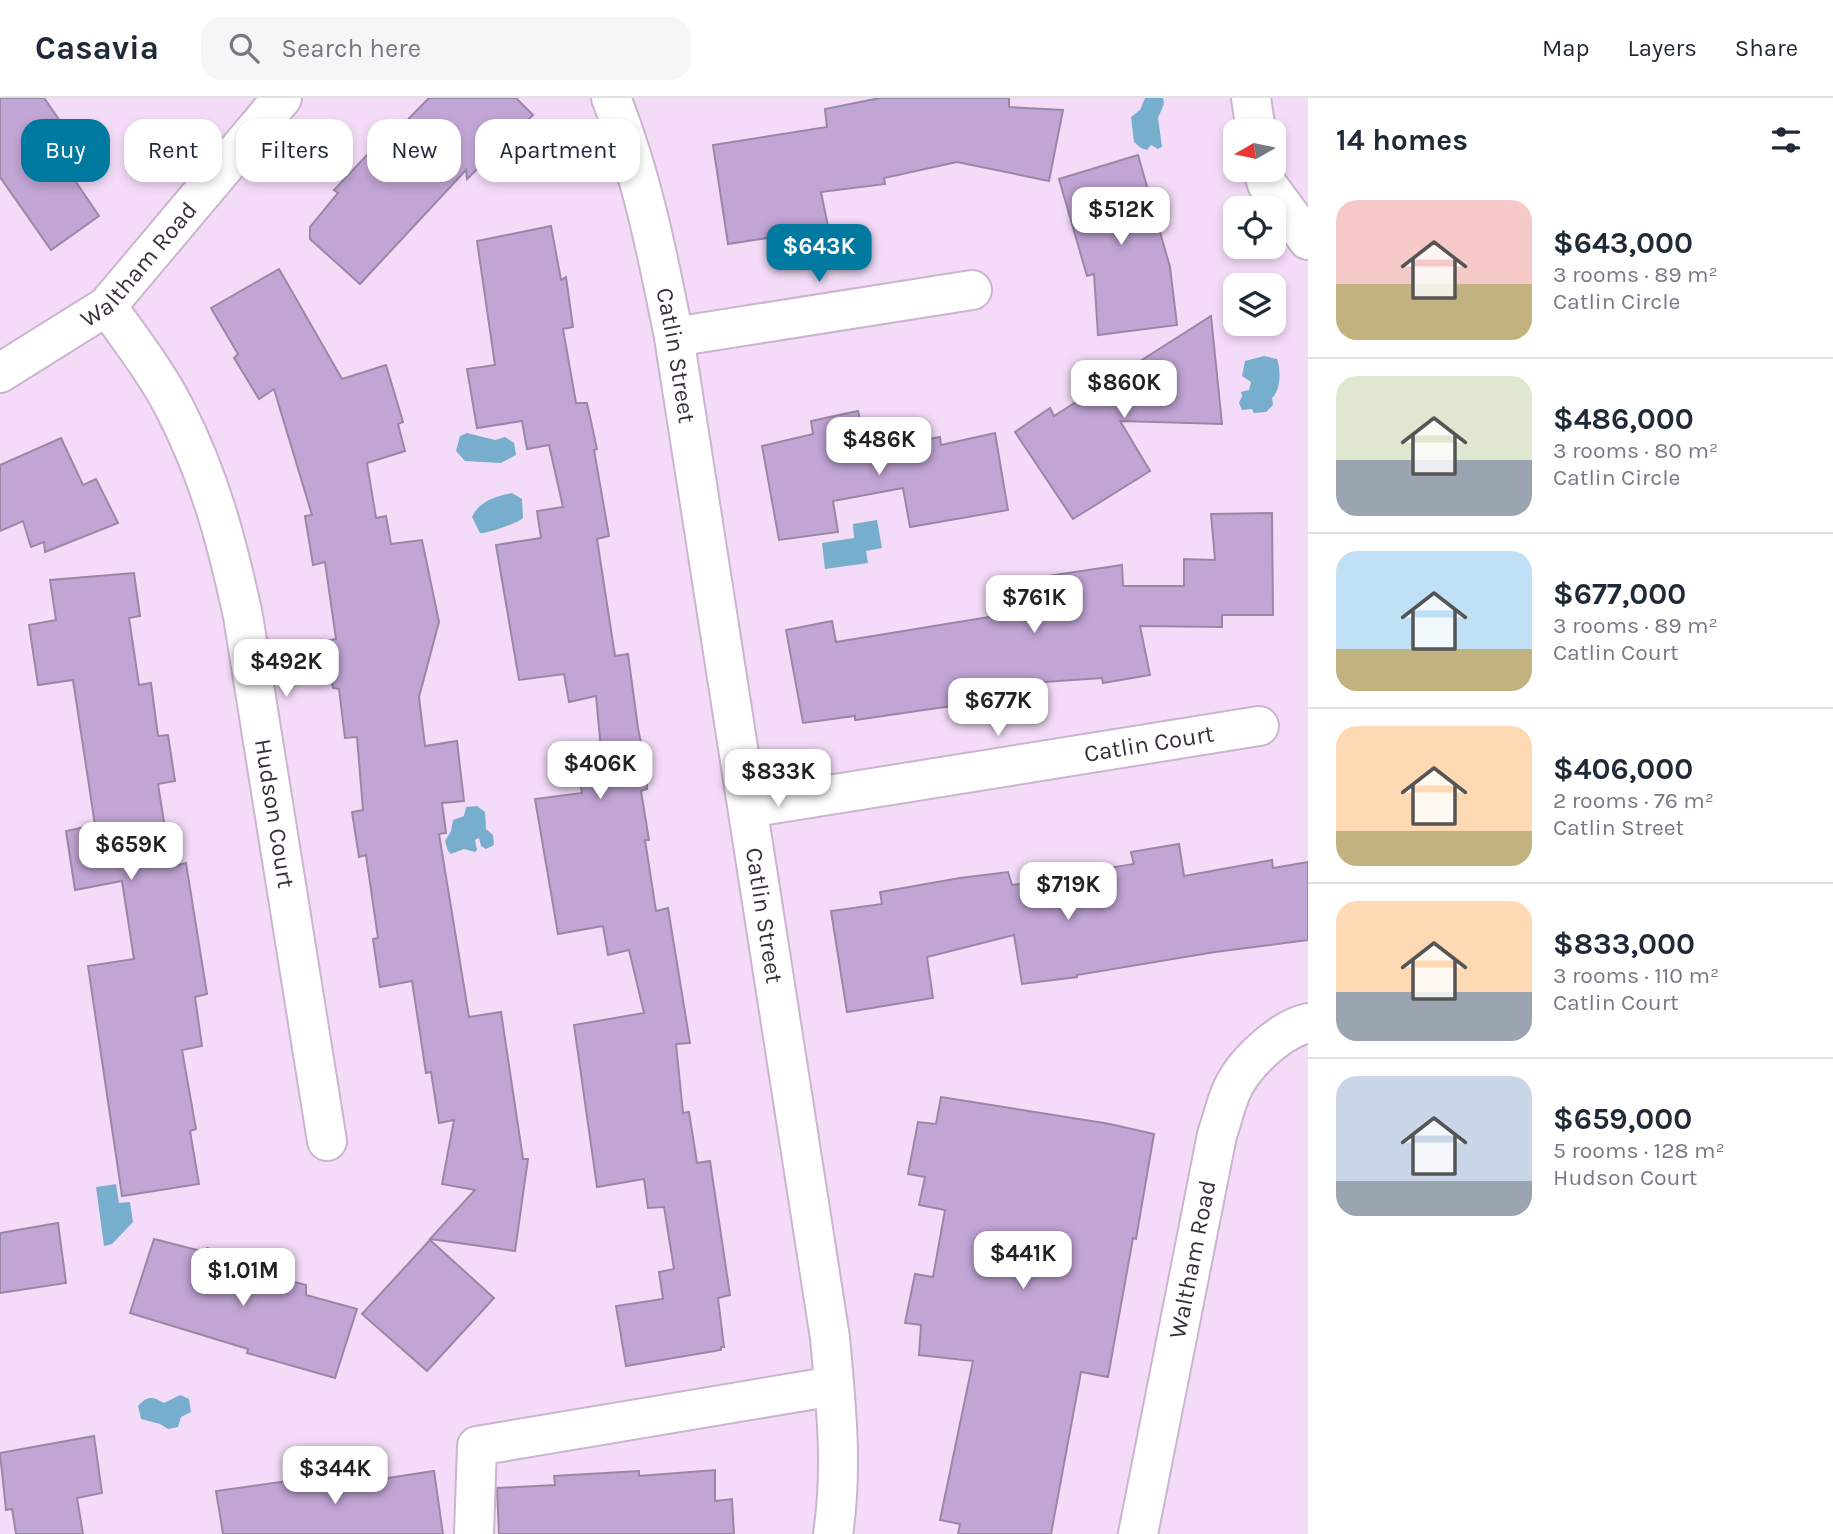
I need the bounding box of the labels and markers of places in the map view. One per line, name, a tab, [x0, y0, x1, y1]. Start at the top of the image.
pin: $512K	[1072, 188, 1170, 247]
pin: $643K	[770, 225, 868, 284]
pin: $860K	[1075, 360, 1173, 420]
pin: $486K	[830, 418, 928, 477]
pin: $761K	[985, 575, 1083, 635]
pin: $492K	[237, 640, 335, 699]
pin: $677K	[949, 678, 1047, 738]
pin: $406K	[551, 742, 649, 801]
pin: $833K	[729, 750, 827, 809]
pin: $659K	[82, 822, 180, 882]
pin: $719K	[1019, 862, 1117, 922]
pin: $441K	[974, 1232, 1072, 1291]
pin: $1.01M	[186, 1248, 300, 1308]
pin: $344K	[286, 1446, 384, 1506]

